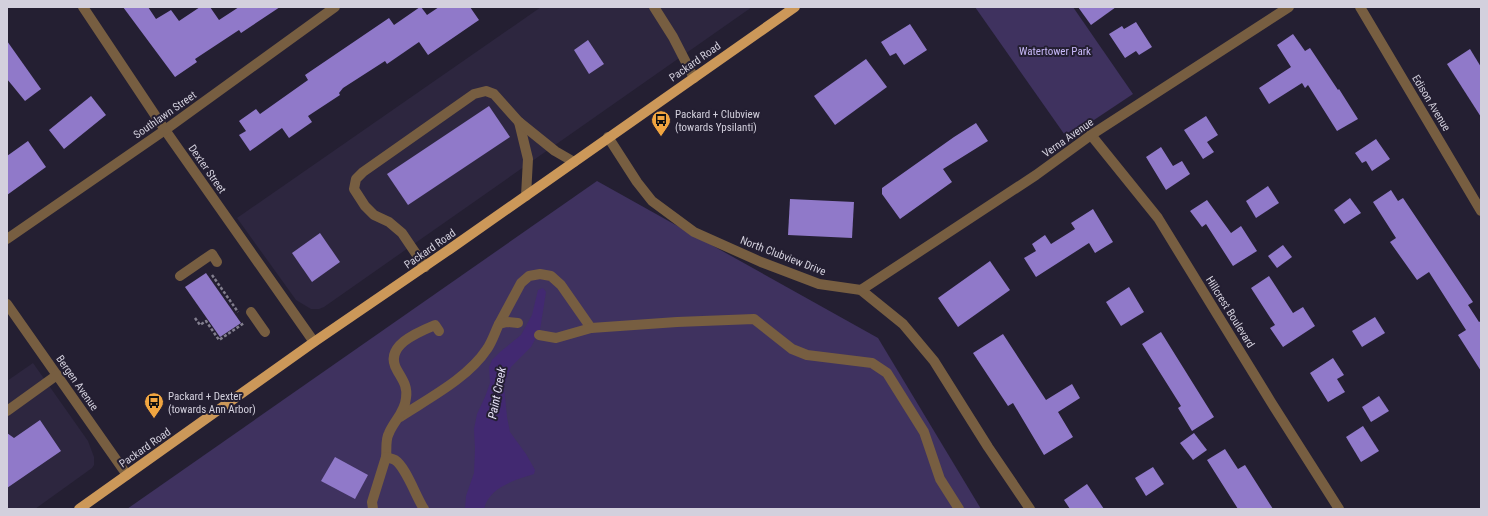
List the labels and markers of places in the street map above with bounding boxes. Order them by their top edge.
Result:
place label: Packard + Clubview (towards Ypsilanti) [675,108,760,134]
bus stop icon: Packard + Clubview (towards Ypsilanti) [650,109,672,137]
place label: Packard + Dexter (towards Ann Arbor) [168,390,256,416]
bus stop icon: Packard + Dexter (towards Ann Arbor) [143,391,165,419]

